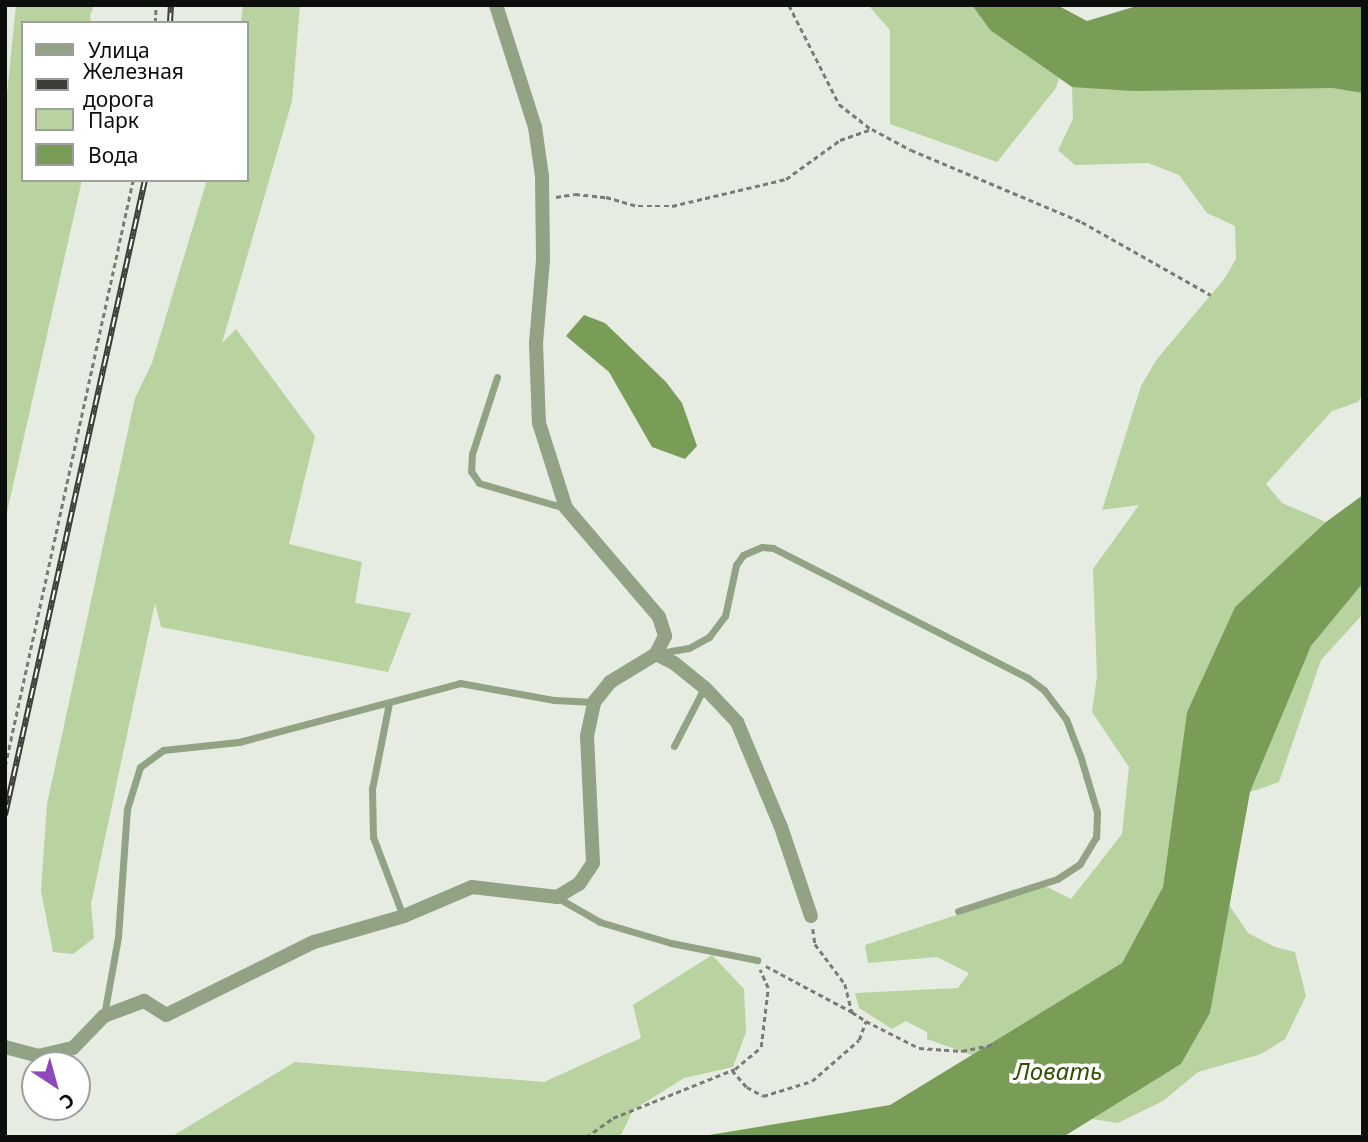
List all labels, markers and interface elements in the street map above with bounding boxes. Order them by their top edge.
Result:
legend [21,21,248,182]
text: Улица [88,36,150,64]
text: Железная дорога [83,57,184,113]
text: Парк [88,106,139,134]
text: Вода [88,141,138,169]
north arrow [21,1051,91,1121]
water label: Ловать [1014,1057,1102,1085]
text: С [55,1087,80,1115]

